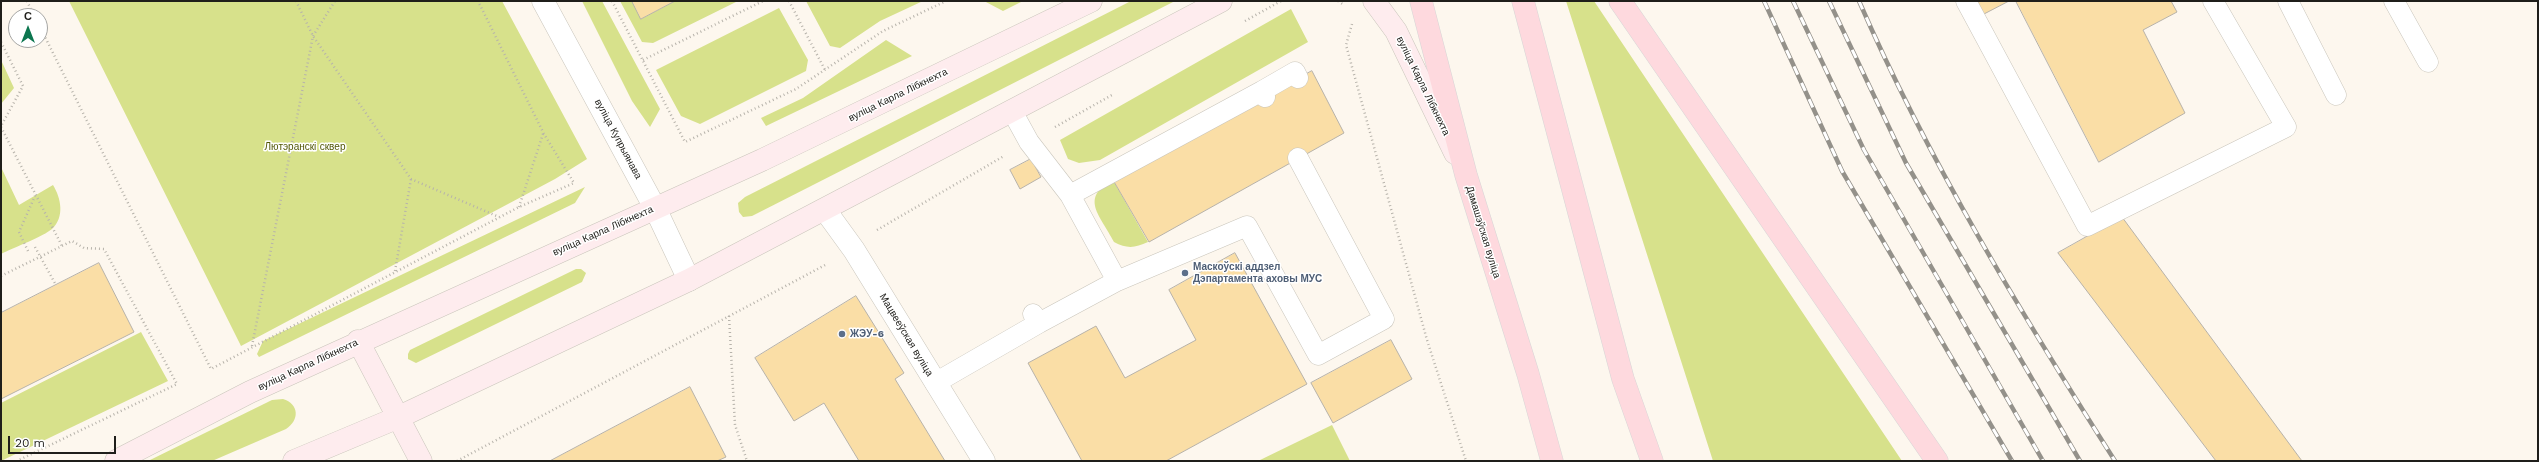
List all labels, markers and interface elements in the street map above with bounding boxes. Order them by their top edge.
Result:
north arrow [8,8,48,48]
text: С [24,10,32,23]
street label: вуліца Карла Лібкнехта [1394,35,1452,137]
street label: вуліца Карла Лібкнехта [847,66,949,124]
street label: вуліца Купрыянава [592,97,644,181]
park label: Лютэранскі сквер [265,141,345,153]
street label: Дамашэўская вуліца [1463,184,1503,280]
street label: вуліца Карла Лібкнехта [551,203,655,259]
place label: Маскоўскі аддзел Дэпартамента аховы МУС [1193,261,1322,284]
marker: Маскоўскі аддзел Дэпартамента аховы МУС [1180,268,1190,278]
street label: Мацвееўская вуліца [877,292,935,378]
place label: ЖЭУ-6 [850,328,884,340]
marker: ЖЭУ-6 [837,329,847,339]
street label: вуліца Карла Лібкнехта [256,337,360,393]
scale bar [10,428,118,454]
text: 20 m [15,436,45,450]

